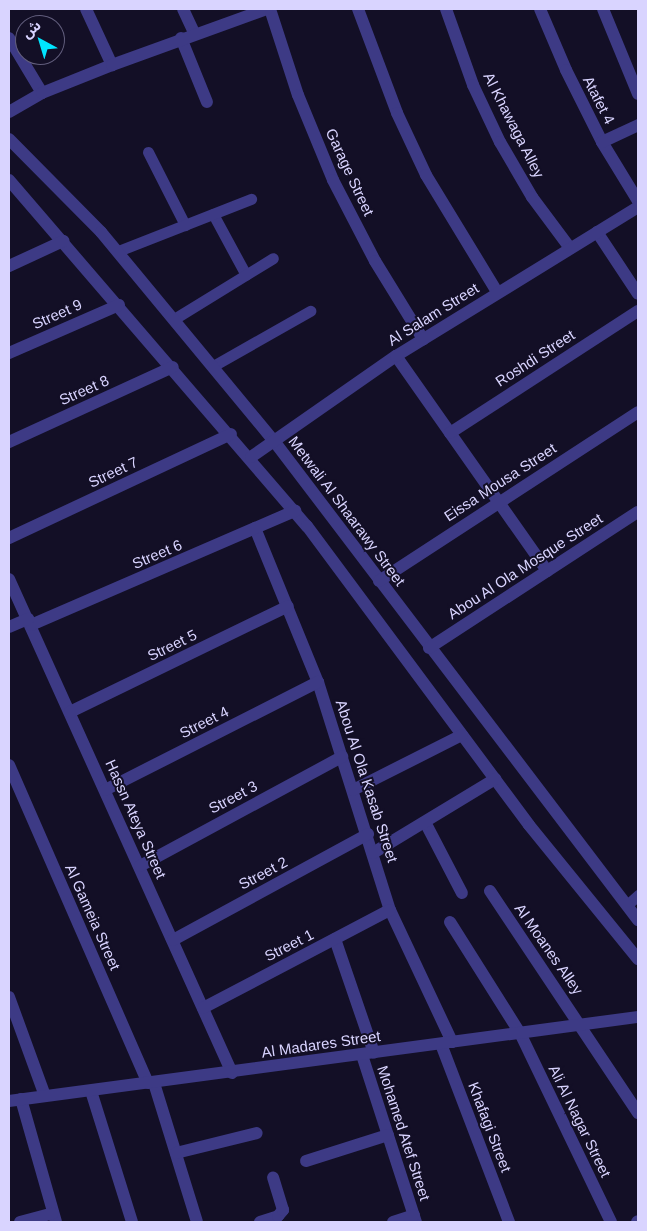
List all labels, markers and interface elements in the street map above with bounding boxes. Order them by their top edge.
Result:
north arrow [15,15,65,65]
text: ش [19,17,44,41]
street label: Al Khawaga Alley [479,69,549,181]
street label: Atafet 4 [579,73,619,127]
street label: Garage Street [322,126,378,218]
street label: Al Salam Street [384,279,482,349]
street label: Street 9 [29,295,85,333]
street label: Roshdi Street [492,326,578,390]
street label: Street 8 [56,371,112,409]
street label: Metwali Al Shaarawy Street [285,432,409,590]
street label: Eissa Mousa Street [441,439,559,525]
street label: Street 7 [85,453,141,491]
street label: Abou Al Ola Mosque Street [444,509,606,623]
street label: Street 6 [129,535,185,573]
street label: Street 5 [144,625,200,665]
street label: Abou Al Ola Kasab Street [332,697,402,865]
street label: Street 4 [177,702,231,742]
street label: Hassn Ateya Street [101,756,171,882]
street label: Street 3 [206,777,260,817]
street label: Street 2 [236,853,290,893]
street label: Al Gameia Street [62,861,124,973]
street label: Al Moanes Alley [511,900,587,998]
street label: Street 1 [262,925,316,965]
street label: Al Madares Street [260,1027,382,1061]
street label: Ali Al Nagar Street [545,1062,615,1180]
street label: Mohamed Atef Street [374,1063,434,1203]
street label: Khafagi Street [465,1079,515,1175]

